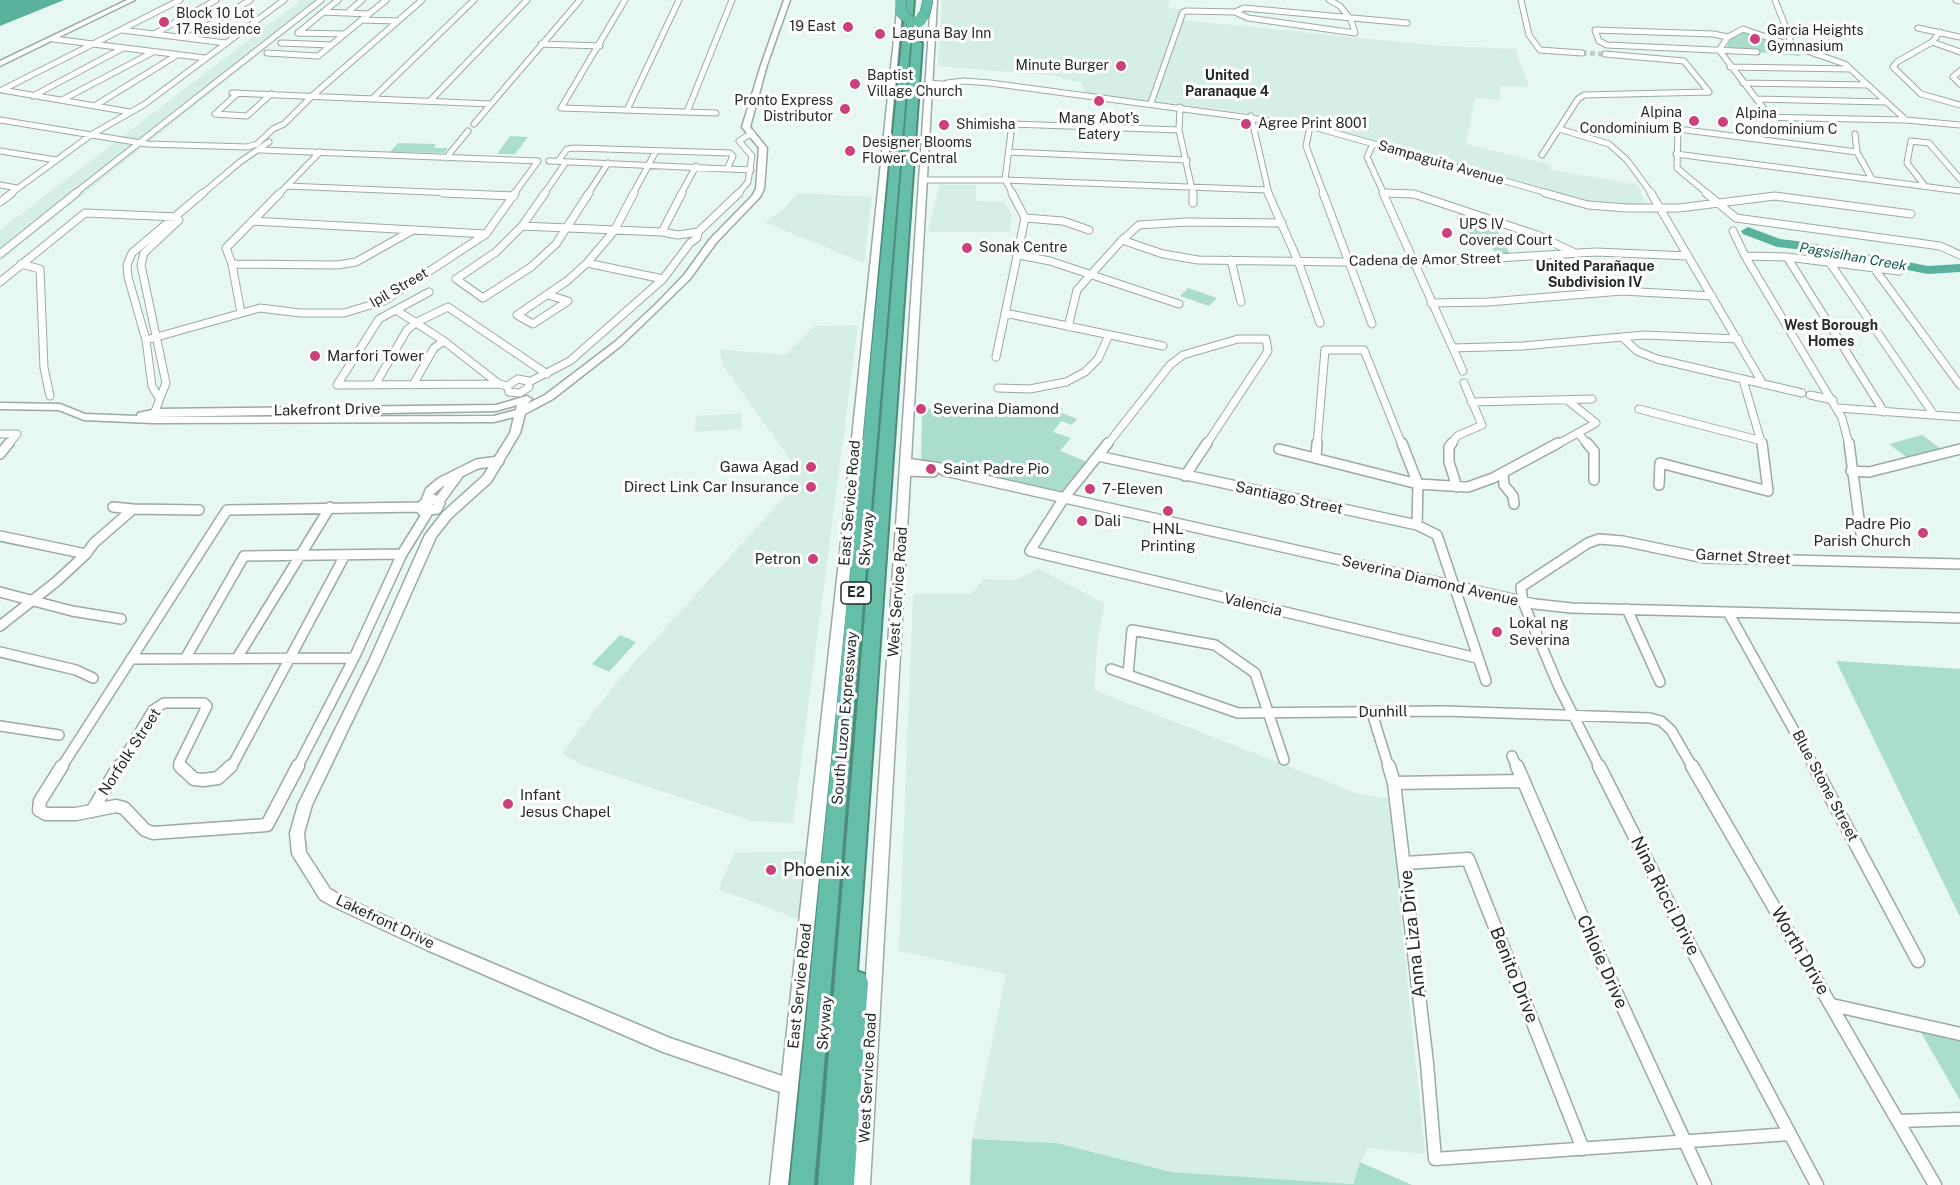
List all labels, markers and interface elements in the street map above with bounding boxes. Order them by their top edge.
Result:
place label: Block 10 Lot 17 Residence [176,6,261,38]
marker: Block 10 Lot 17 Residence [157,15,171,29]
place label: 19 East [790,19,836,35]
marker: 19 East [841,20,855,34]
place label: Garcia Heights Gymnasium [1767,23,1863,56]
place label: Laguna Bay Inn [892,26,991,42]
marker: Laguna Bay Inn [873,27,887,41]
marker: Garcia Heights Gymnasium [1748,32,1762,46]
place label: Minute Burger [1016,58,1109,74]
marker: Minute Burger [1114,59,1128,73]
place label: Baptist Village Church [867,68,963,100]
district label: United Paranaque 4 [1185,68,1269,100]
marker: Baptist Village Church [848,77,862,91]
place label: Pronto Express Distributor [734,93,833,125]
marker: Mang Abot's Eatery [1092,94,1106,108]
marker: Pronto Express Distributor [838,102,852,116]
place label: Alpina Condominium B [1580,105,1682,138]
place label: Alpina Condominium C [1735,106,1837,138]
place label: Mang Abot's Eatery [1059,111,1139,144]
marker: Alpina Condominium B [1687,114,1701,128]
marker: Alpina Condominium C [1716,115,1730,129]
place label: Agree Print 8001 [1258,116,1367,132]
place label: Shimisha [956,117,1015,133]
marker: Agree Print 8001 [1239,117,1253,131]
marker: Shimisha [937,118,951,132]
place label: Designer Blooms Flower Central [862,135,972,168]
street label: Sampaguita Avenue [1376,137,1506,189]
marker: Designer Blooms Flower Central [843,144,857,158]
place label: UPS IV Covered Court [1459,217,1553,250]
marker: UPS IV Covered Court [1440,226,1454,240]
water label: Pagsisihan Creek [1798,239,1908,275]
place label: Sonak Centre [979,240,1067,256]
marker: Sonak Centre [960,241,974,255]
street label: Cadena de Amor Street [1349,250,1501,270]
district label: United Parañaque Subdivision IV [1535,259,1655,292]
street label: Ipil Street [367,265,431,311]
district label: West Borough Homes [1784,318,1878,350]
place label: Marfori Tower [327,347,424,365]
marker: Marfori Tower [308,349,322,363]
street label: Lakefront Drive [273,400,381,420]
place label: Severina Diamond [933,400,1059,418]
marker: Severina Diamond [914,402,928,416]
street label: East Service Road [836,439,864,567]
place label: Gawa Agad [720,458,799,476]
marker: Gawa Agad [804,460,818,474]
place label: Saint Padre Pio [943,460,1049,478]
marker: Saint Padre Pio [924,462,938,476]
place label: Direct Link Car Insurance [624,478,799,496]
street label: Santiago Street [1234,478,1344,518]
marker: Direct Link Car Insurance [804,480,818,494]
place label: 7-Eleven [1102,480,1163,498]
marker: 7-Eleven [1083,482,1097,496]
marker: HNL Printing [1161,504,1175,518]
street label: Skyway [856,511,878,567]
place label: Dali [1094,512,1121,530]
marker: Dali [1075,514,1089,528]
place label: Padre Pio Parish Church [1814,515,1911,550]
place label: HNL Printing [1140,520,1196,555]
street label: West Service Road [884,526,912,658]
marker: Padre Pio Parish Church [1916,526,1930,540]
street label: Garnet Street [1695,546,1791,568]
place label: Petron [755,550,801,568]
marker: Petron [806,552,820,566]
street label: Severina Diamond Avenue [1340,552,1520,610]
road number: E2 [841,582,871,604]
street label: Valencia [1222,590,1284,620]
place label: Lokal ng Severina [1509,614,1570,649]
marker: Lokal ng Severina [1490,625,1504,639]
street label: South Luzon Expressway [828,630,862,806]
street label: Dunhill [1358,703,1408,721]
street label: Norfolk Street [95,705,165,799]
street label: Blue Stone Street [1788,727,1862,845]
place label: Infant Jesus Chapel [520,786,611,821]
marker: Infant Jesus Chapel [501,797,515,811]
street label: Nina Ricci Drive [1626,833,1704,959]
place label: Phoenix [783,859,850,881]
marker: Phoenix [764,863,778,877]
street label: Anna Liza Drive [1396,869,1430,999]
street label: Lakefront Drive [333,891,437,953]
street label: Worth Drive [1766,903,1834,999]
street label: Chloie Drive [1572,912,1632,1012]
street label: East Service Road [784,922,816,1050]
street label: Benito Drive [1485,924,1543,1026]
street label: Skyway [814,995,836,1051]
street label: West Service Road [856,1012,880,1144]

